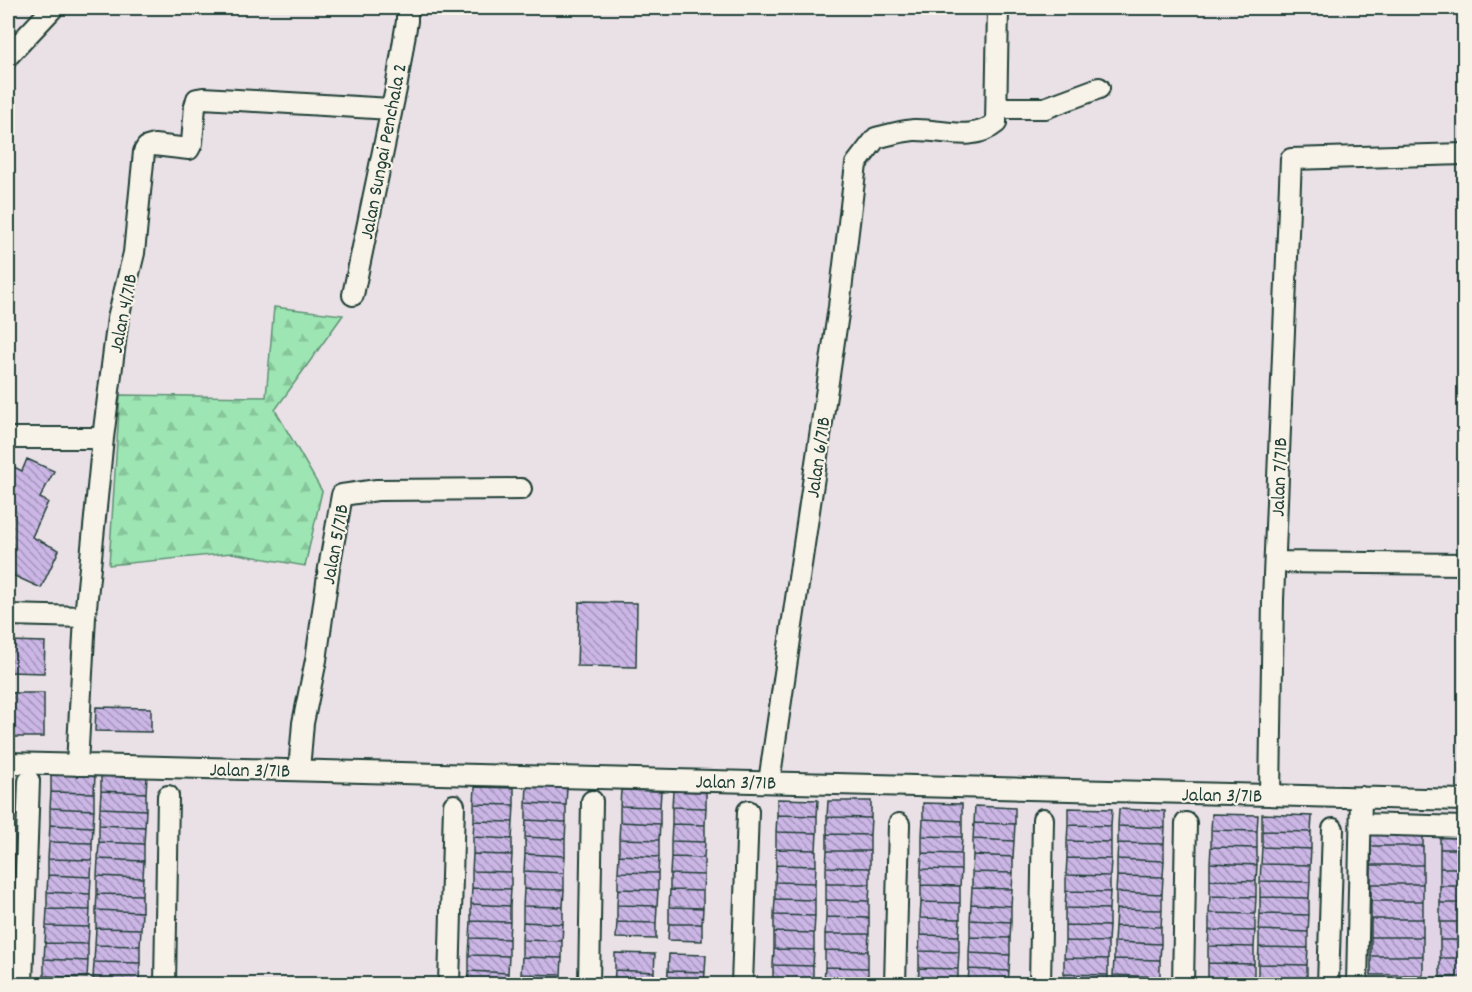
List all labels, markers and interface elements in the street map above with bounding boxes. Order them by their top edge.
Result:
street label: Jalan Sungai Penchala 2 [354,61,416,242]
street label: Jalan 4/71B [104,272,146,356]
street label: Jalan 6/71B [800,415,840,500]
street label: Jalan 7/71B [1266,437,1296,517]
street label: Jalan 5/71B [316,502,358,587]
street label: Jalan 3/71B [209,757,291,787]
street label: Jalan 3/71B [695,769,777,799]
street label: Jalan 3/71B [1181,782,1263,812]

